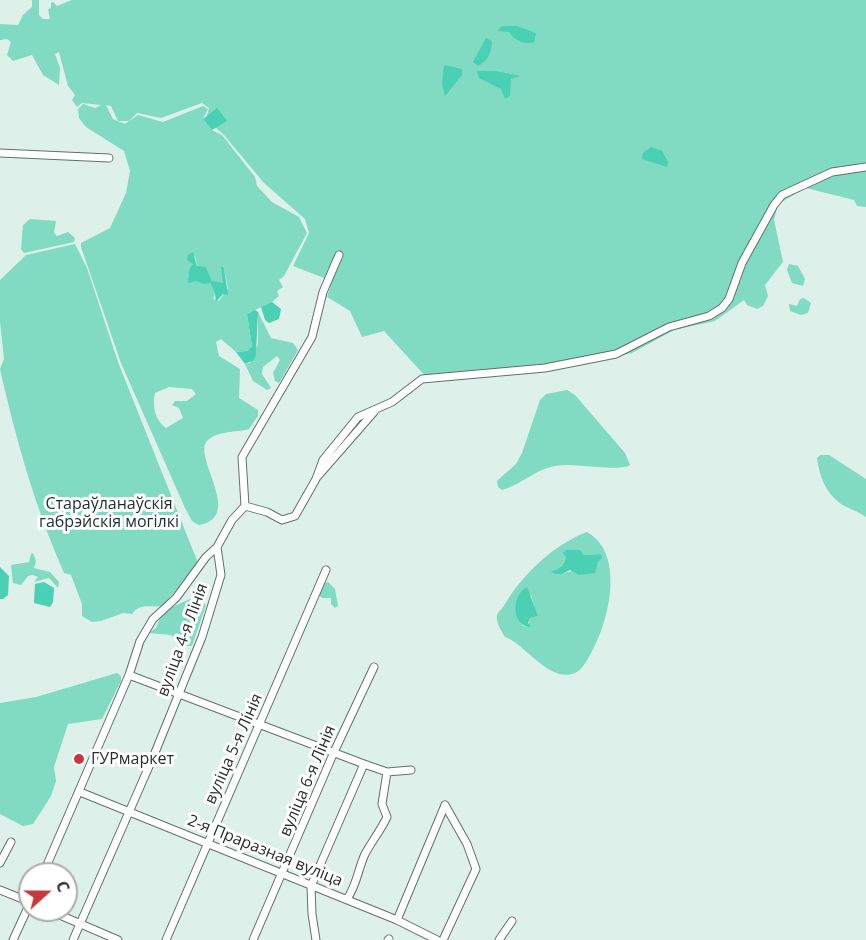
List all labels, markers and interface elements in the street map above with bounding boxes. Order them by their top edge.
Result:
park label: Стараўланаўскія габрэйскія могілкі [39,494,179,532]
street label: вуліца 4-я Лінія [154,581,212,699]
street label: вуліца 5-я Лінія [201,691,267,807]
street label: вуліца 6-я Лінія [276,722,340,840]
place label: ГУРмаркет [91,749,174,769]
marker: ГУРмаркет [72,752,86,766]
street label: 2-я Праразная вуліца [185,811,345,891]
north arrow [18,862,78,922]
text: С [51,878,75,895]

